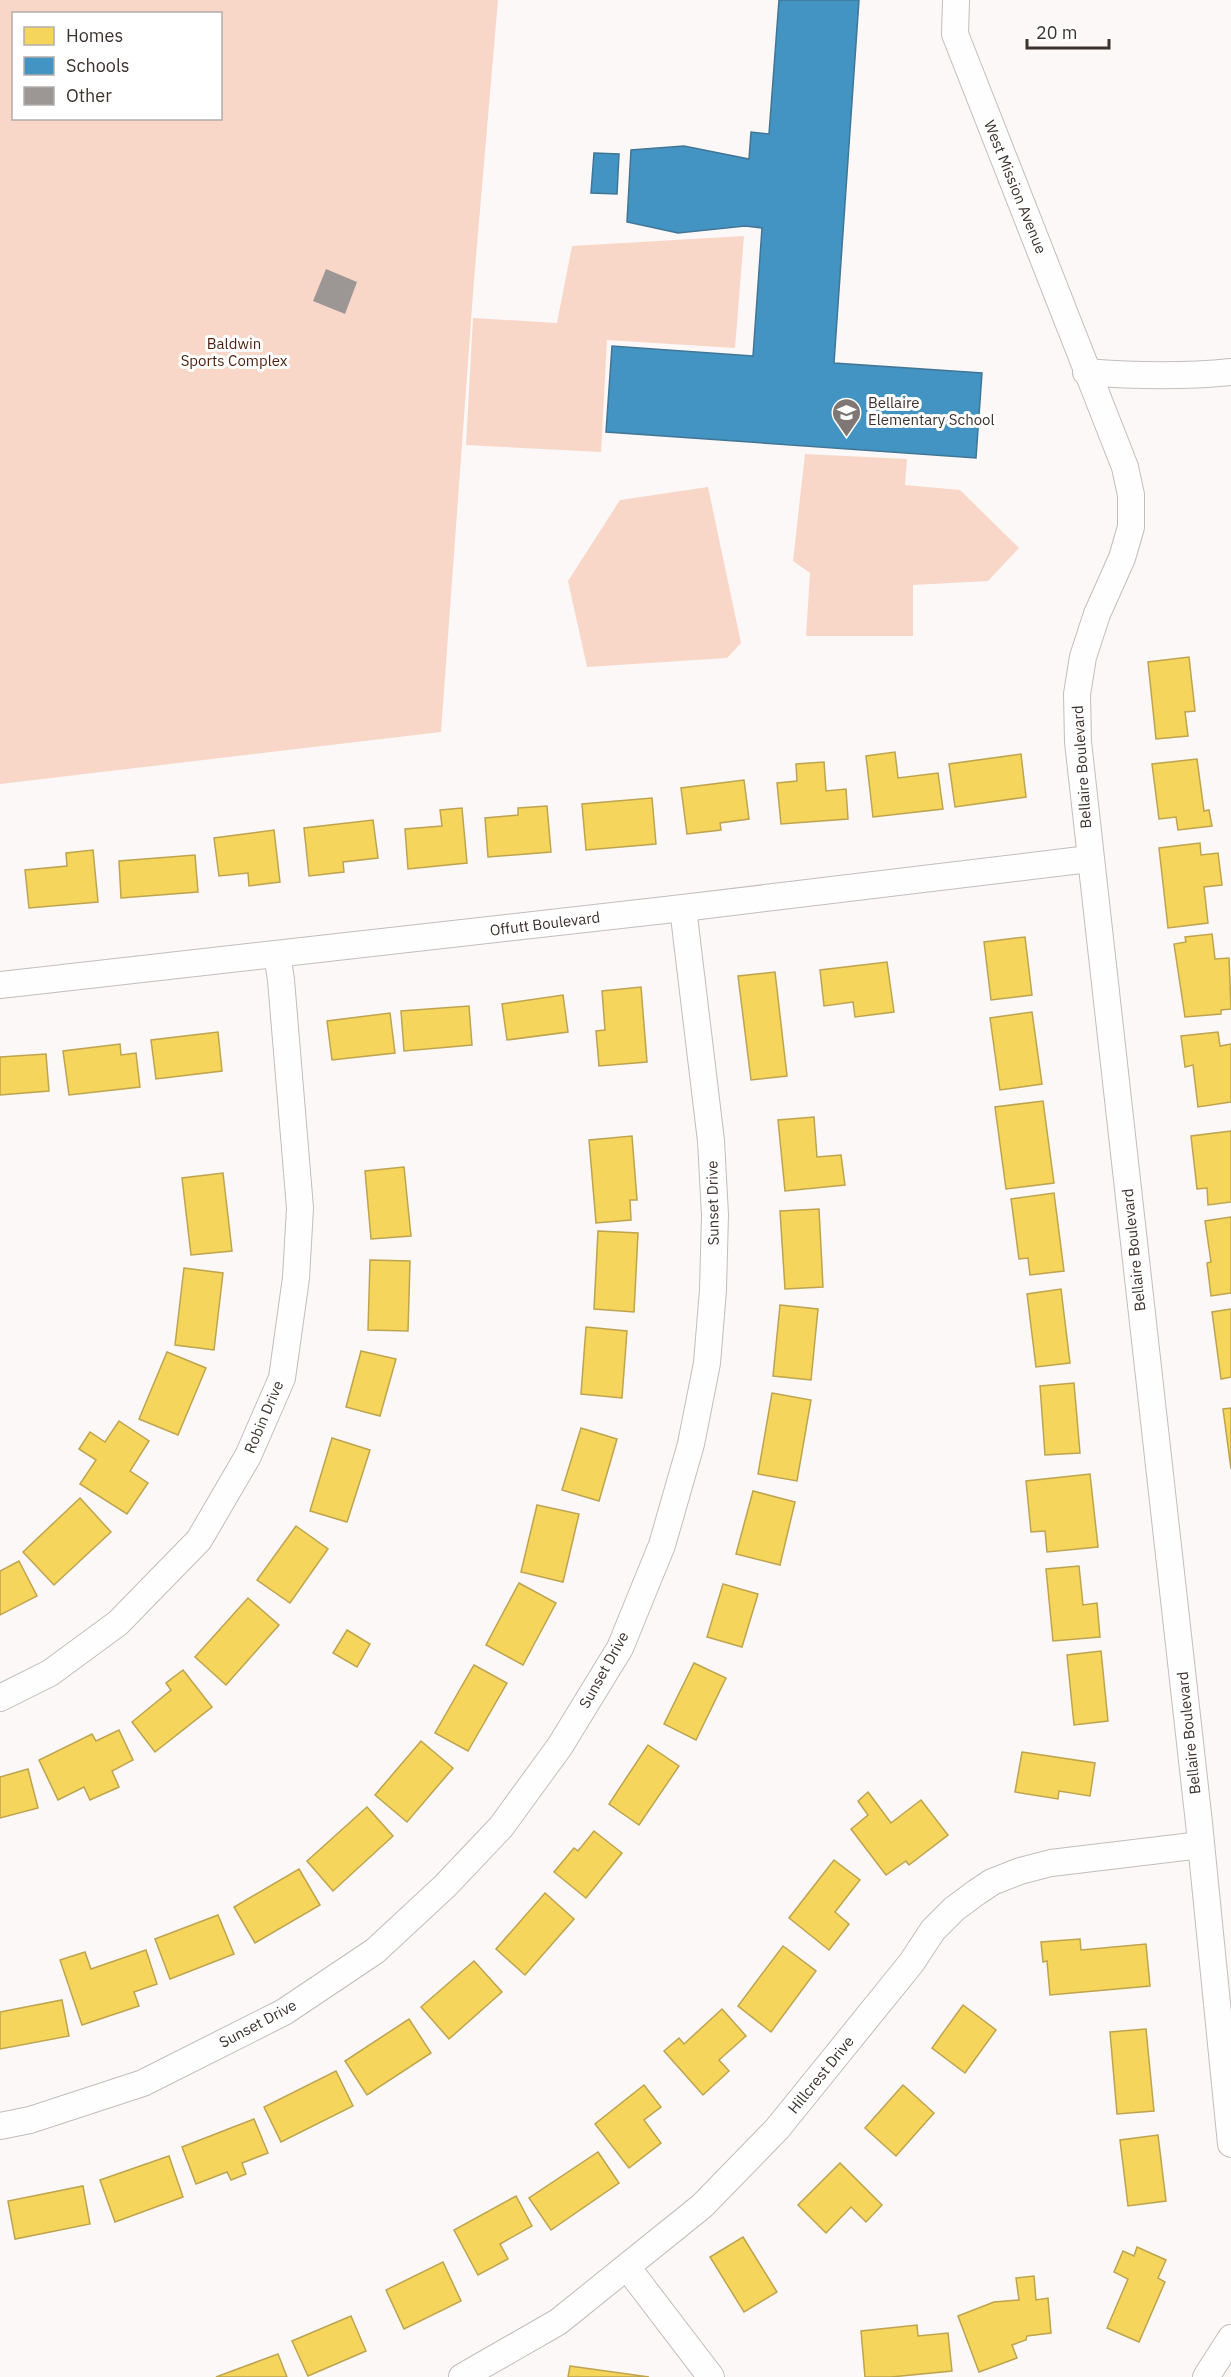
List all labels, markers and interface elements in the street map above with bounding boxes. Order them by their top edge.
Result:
legend [12,12,222,120]
scale bar [1027,12,1110,50]
text: 20 m [1036,21,1078,44]
text: Homes [66,24,123,47]
text: Schools [66,54,130,77]
text: Other [66,84,112,107]
street label: West Mission Avenue [980,117,1051,256]
park label: Baldwin Sports Complex [181,334,288,370]
place label: Bellaire Elementary School [868,393,995,429]
school or university icon: Bellaire Elementary School [831,396,863,438]
street label: Bellaire Boulevard [1068,705,1095,829]
street label: Offutt Boulevard [489,907,601,940]
street label: Sunset Drive [702,1160,723,1246]
street label: Bellaire Boulevard [1118,1188,1149,1312]
street label: Robin Drive [240,1378,287,1456]
street label: Sunset Drive [575,1628,632,1712]
street label: Bellaire Boulevard [1173,1671,1204,1795]
street label: Sunset Drive [216,1995,300,2052]
street label: Hillcrest Drive [783,2032,858,2117]

